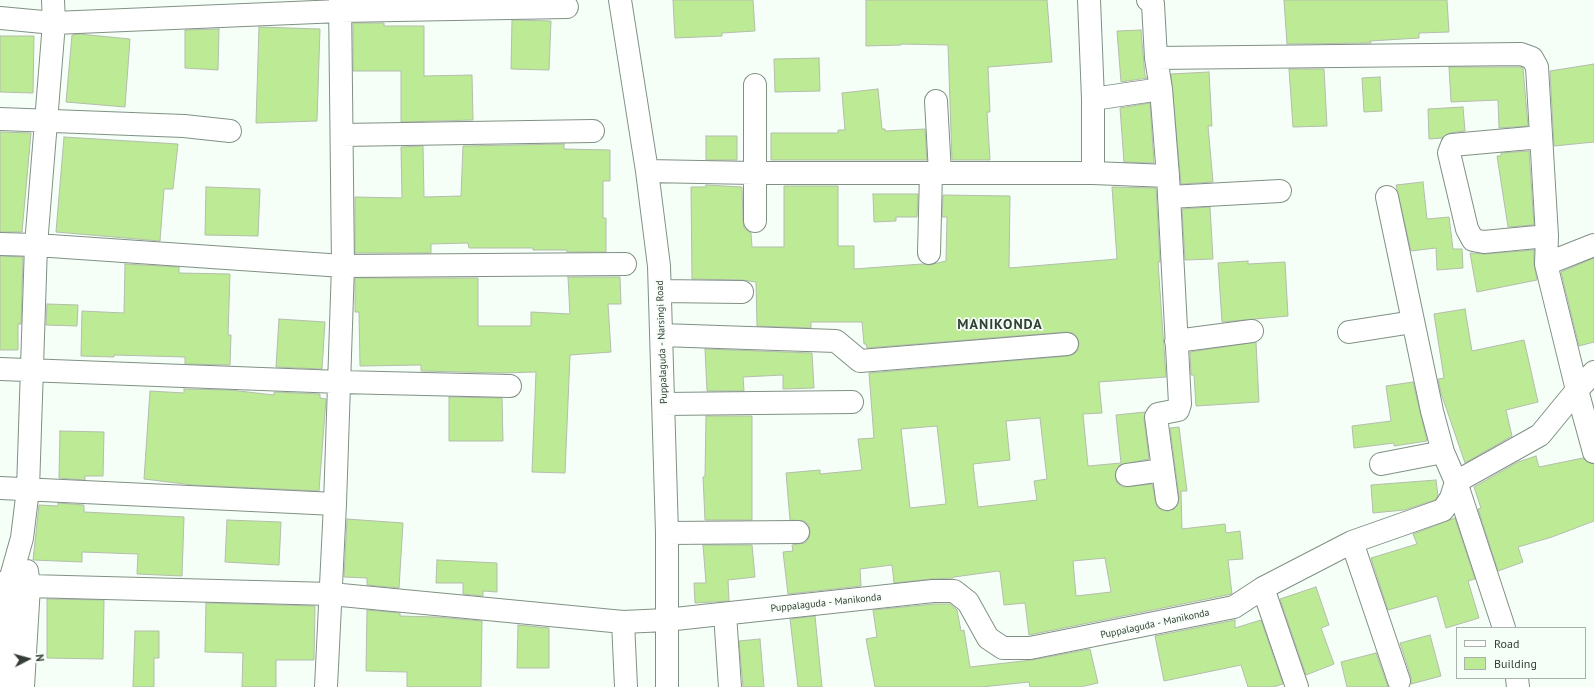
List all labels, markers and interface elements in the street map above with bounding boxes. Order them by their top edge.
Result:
street label: Puppalaguda - Narsingi Road [654,280,670,404]
district label: MANIKONDA [957,317,1043,333]
street label: Puppalaguda - Manikonda [770,591,882,615]
street label: Puppalaguda - Manikonda [1099,607,1211,641]
legend [1456,627,1586,679]
text: Road [1494,636,1519,651]
north arrow [8,639,48,679]
text: N [33,653,47,662]
text: Building [1494,656,1537,671]

